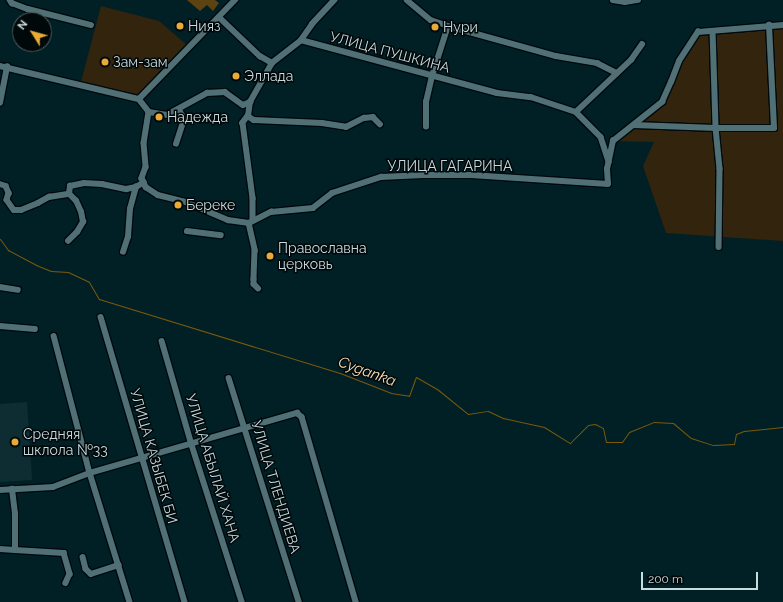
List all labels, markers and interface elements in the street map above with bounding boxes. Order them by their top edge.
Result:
north arrow [12,12,52,52]
text: N [15,18,31,32]
place label: Нияз [188,18,220,34]
place label: Нури [443,19,478,35]
marker: Нияз [175,21,185,31]
marker: Нури [430,22,440,32]
street label: УЛИЦА ПУШКИНА [328,28,452,76]
place label: Зам-зам [113,54,168,70]
marker: Зам-зам [100,57,110,67]
place label: Эллада [244,68,293,84]
marker: Эллада [231,71,241,81]
place label: Надежда [167,109,228,125]
marker: Надежда [154,112,164,122]
street label: УЛИЦА ГАГАРИНА [387,158,513,174]
place label: Береке [186,197,235,213]
marker: Береке [173,200,183,210]
place label: Православна церковь [278,240,367,272]
marker: Православна церковь [265,251,275,261]
water label: Cyganka [336,353,398,391]
street label: УЛИЦА КАЗЫБЕК БИ [127,386,181,526]
street label: УЛИЦА АБЫЛАЙ ХАНА [182,391,244,545]
street label: УЛИЦА ТЛЕНДИЕВА [248,418,304,556]
place label: Средняя шклола №33 [23,426,108,458]
marker: Средняя шклола №33 [10,437,20,447]
scale bar [643,564,760,590]
text: 200 m [648,572,683,586]

